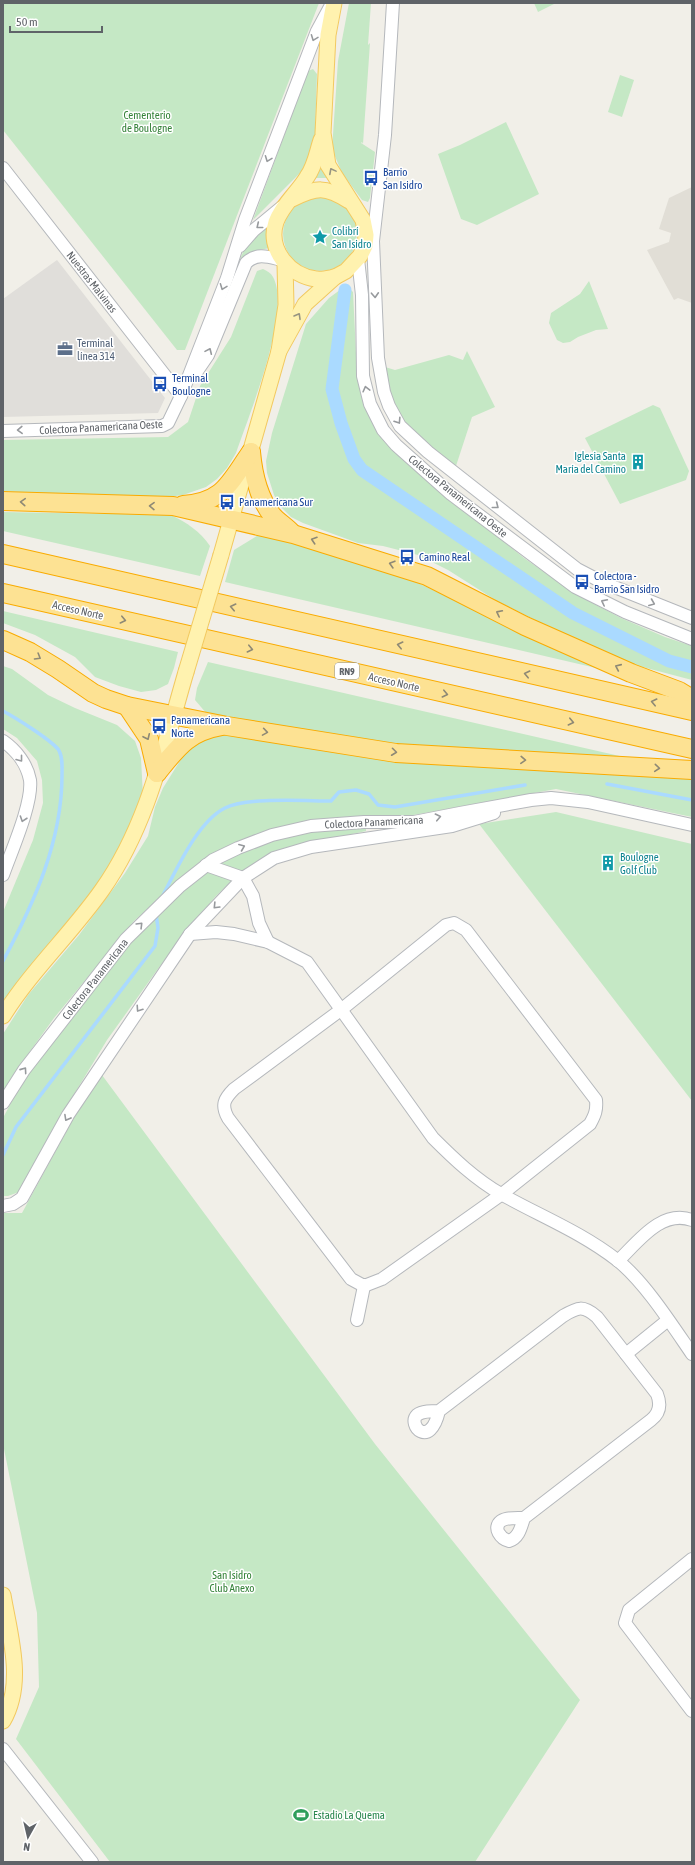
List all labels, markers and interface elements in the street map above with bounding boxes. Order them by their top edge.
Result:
scale bar [10,8,102,34]
text: 50 m [16,15,38,29]
one-way arrow [311,34,319,41]
park label: Cementerio de Boulogne [122,109,172,134]
one-way arrow [265,156,273,163]
place label: Barrio San Isidro [383,166,422,191]
one-way arrow [329,168,336,175]
bus stop icon: Barrio San Isidro [362,169,380,187]
one-way arrow [256,222,263,229]
place label: Colibrí San Isidro [332,225,371,250]
place icon: Colibrí San Isidro [311,228,329,246]
street label: Nuestras Malvinas [64,249,120,315]
one-way arrow [219,284,227,291]
one-way arrow [371,292,379,298]
one-way arrow [293,313,300,320]
place label: Terminal línea 314 [77,337,115,362]
office icon: Terminal línea 314 [56,340,74,358]
one-way arrow [204,347,212,355]
place label: Terminal Boulogne [172,372,211,397]
bus stop icon: Terminal Boulogne [151,375,169,393]
one-way arrow [362,386,371,393]
one-way arrow [393,417,400,424]
street label: Colectora Panamericana Oeste [39,418,163,436]
one-way arrow [17,426,23,434]
place label: Iglesia Santa María del Camino [555,450,626,475]
street label: Colectora Panamericana Oeste [406,452,510,540]
building icon: Iglesia Santa María del Camino [629,453,647,471]
bus stop icon: Panamericana Sur [218,493,236,511]
place label: Panamericana Sur [239,496,313,508]
one-way arrow [19,498,25,506]
one-way arrow [491,501,498,508]
one-way arrow [149,502,155,510]
one-way arrow [311,536,318,545]
bus stop icon: Camino Real [398,548,416,566]
place label: Camino Real [419,551,470,563]
one-way arrow [389,560,396,569]
place label: Colectora - Barrio San Isidro [594,570,659,595]
bus stop icon: Colectora - Barrio San Isidro [573,573,591,591]
street label: Acceso Norte [51,598,105,622]
one-way arrow [649,599,656,607]
one-way arrow [601,600,609,607]
one-way arrow [230,603,236,611]
one-way arrow [496,610,504,618]
one-way arrow [119,615,126,624]
one-way arrow [397,641,404,649]
one-way arrow [246,644,253,653]
one-way arrow [34,652,41,659]
road number: RN9 [335,663,359,679]
one-way arrow [614,664,622,672]
street label: Acceso Norte [367,670,421,694]
one-way arrow [524,670,530,678]
one-way arrow [441,689,448,697]
one-way arrow [651,699,657,707]
place label: Panamericana Norte [171,714,230,739]
bus stop icon: Panamericana Norte [150,717,168,735]
one-way arrow [568,718,575,726]
one-way arrow [262,727,268,736]
one-way arrow [142,733,150,740]
one-way arrow [390,747,397,756]
one-way arrow [15,754,22,761]
one-way arrow [520,755,526,764]
one-way arrow [654,763,660,772]
street label: Colectora Panamericana [324,813,424,831]
one-way arrow [435,814,442,822]
one-way arrow [19,816,27,823]
one-way arrow [239,843,246,851]
place label: Boulogne Golf Club [620,851,659,876]
building icon: Boulogne Golf Club [599,854,617,872]
one-way arrow [213,901,221,909]
one-way arrow [136,922,143,930]
street label: Colectora Panamericana [60,936,130,1022]
one-way arrow [137,1005,144,1012]
one-way arrow [19,1067,27,1074]
one-way arrow [64,1114,71,1121]
park label: San Isidro Club Anexo [209,1569,255,1594]
sports icon: Estadio La Quema [292,1806,310,1824]
place label: Estadio La Quema [313,1809,385,1821]
north arrow [8,1817,48,1857]
text: N [23,1841,31,1853]

